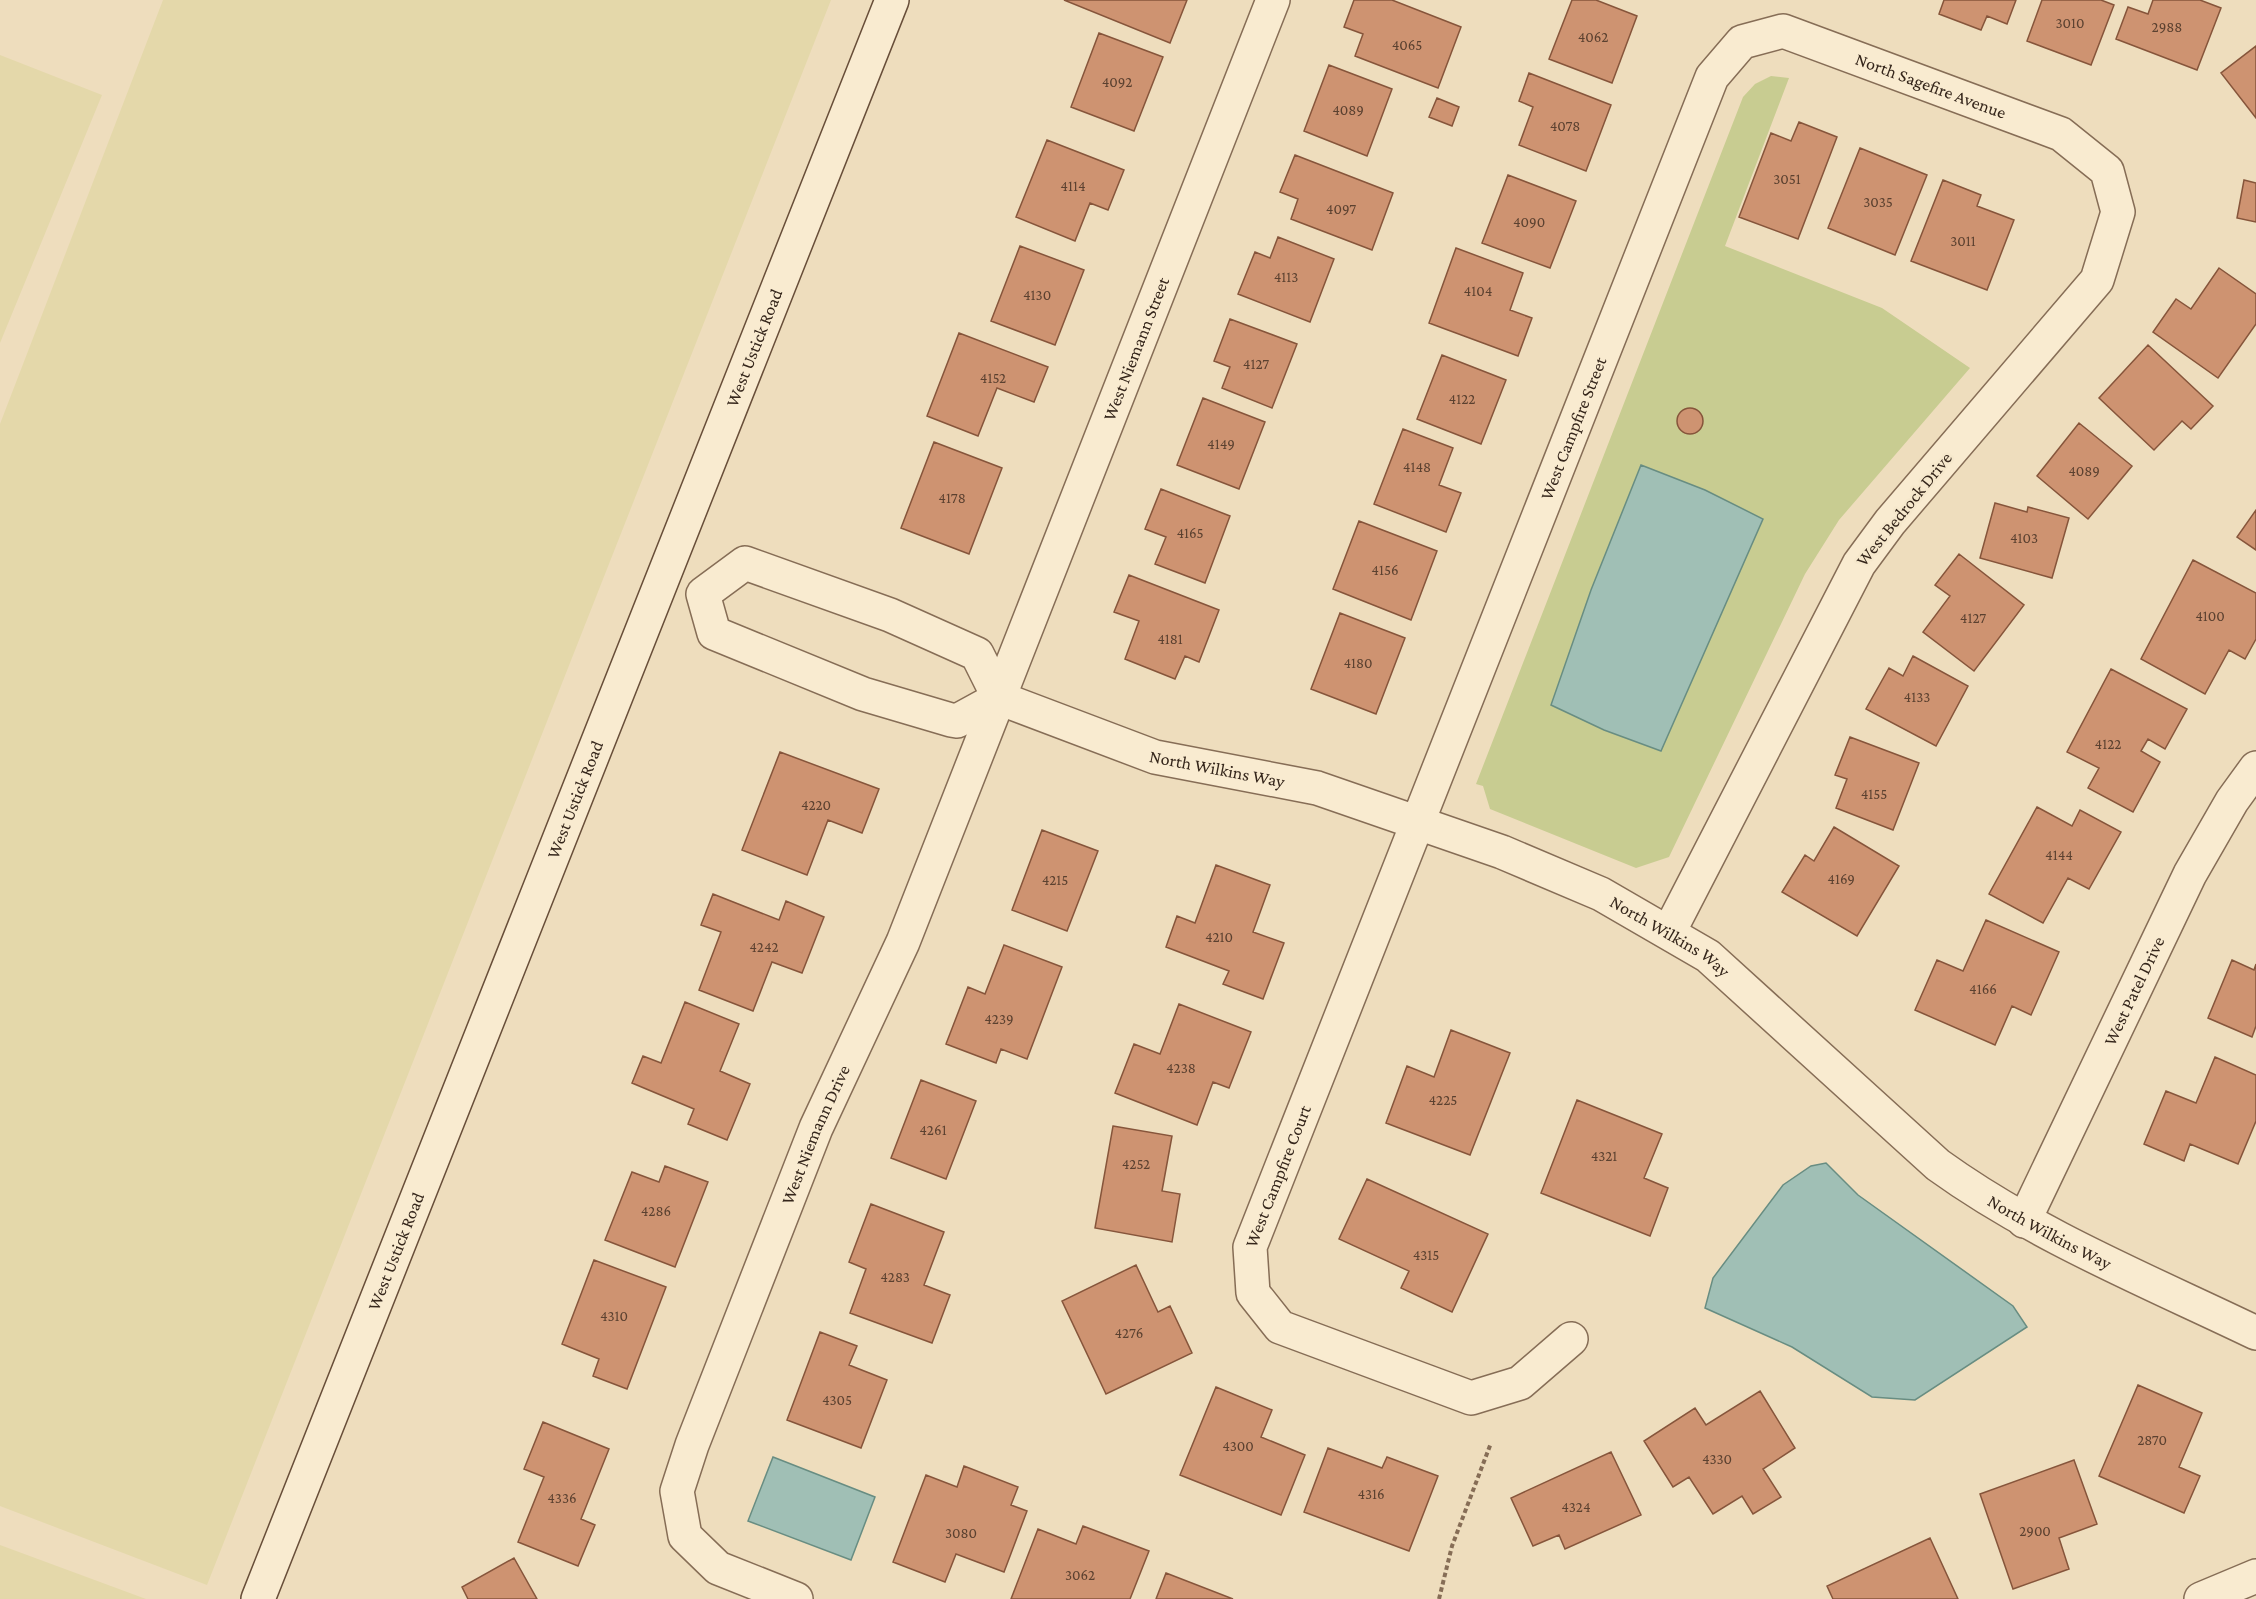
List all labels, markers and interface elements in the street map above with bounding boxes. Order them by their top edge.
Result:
house number: 3010 [2055,15,2085,31]
house number: 2988 [2152,19,2182,35]
house number: 4062 [1578,29,1608,45]
house number: 4065 [1392,37,1422,53]
street label: North Sagefire Avenue [1853,49,2009,123]
house number: 4092 [1102,74,1132,90]
house number: 4089 [1332,102,1364,118]
house number: 4078 [1550,118,1580,134]
house number: 3051 [1773,171,1801,187]
house number: 4114 [1060,178,1086,194]
house number: 3035 [1863,194,1893,210]
house number: 4097 [1326,201,1356,217]
house number: 4090 [1513,214,1545,230]
house number: 3011 [1950,233,1976,249]
house number: 4113 [1274,269,1298,285]
street label: West Niemann Street [1099,273,1174,423]
house number: 4104 [1464,283,1492,299]
street label: West Ustick Road [722,285,787,410]
house number: 4130 [1023,287,1051,303]
street label: West Campfire Street [1536,353,1611,503]
house number: 4127 [1243,356,1269,372]
house number: 4152 [980,370,1006,386]
house number: 4122 [1449,391,1475,407]
house number: 4149 [1207,436,1235,452]
street label: West Bedrock Drive [1852,448,1956,570]
house number: 4148 [1403,459,1431,475]
house number: 4089 [2068,463,2100,479]
house number: 4178 [938,490,966,506]
house number: 4165 [1176,525,1204,541]
house number: 4103 [2010,530,2038,546]
house number: 4156 [1371,562,1399,578]
house number: 4100 [2195,608,2225,624]
house number: 4127 [1960,610,1986,626]
house number: 4181 [1157,631,1183,647]
house number: 4180 [1343,655,1373,671]
house number: 4133 [1904,689,1930,705]
house number: 4122 [2095,736,2121,752]
street label: West Ustick Road [543,737,608,861]
street label: North Wilkins Way [1148,746,1287,792]
house number: 4155 [1861,786,1887,802]
house number: 4220 [801,797,831,813]
house number: 4144 [2045,847,2073,863]
house number: 4169 [1827,871,1855,887]
house number: 4215 [1042,872,1068,888]
street label: North Wilkins Way [1607,891,1735,981]
house number: 4210 [1205,929,1233,945]
street label: West Patel Drive [2099,933,2169,1049]
house number: 4242 [749,939,779,955]
house number: 4166 [1969,981,1997,997]
house number: 4239 [984,1011,1014,1027]
house number: 4238 [1166,1060,1196,1076]
street label: West Niemann Drive [777,1062,854,1207]
house number: 4225 [1429,1092,1457,1108]
street label: West Campfire Court [1241,1101,1315,1250]
house number: 4261 [919,1122,947,1138]
house number: 4321 [1591,1148,1617,1164]
house number: 4252 [1122,1156,1150,1172]
street label: West Ustick Road [364,1189,428,1313]
street label: North Wilkins Way [1984,1191,2115,1274]
house number: 4286 [641,1203,671,1219]
house number: 4315 [1413,1247,1439,1263]
house number: 4283 [880,1269,910,1285]
house number: 4310 [600,1308,628,1324]
house number: 4276 [1115,1325,1143,1341]
house number: 4305 [822,1392,852,1408]
house number: 2870 [2137,1432,2167,1448]
house number: 4300 [1222,1438,1254,1454]
house number: 4330 [1702,1451,1732,1467]
house number: 4316 [1357,1486,1385,1502]
house number: 4336 [547,1490,577,1506]
house number: 4324 [1561,1499,1591,1515]
house number: 2900 [2019,1523,2051,1539]
house number: 3080 [945,1525,977,1541]
house number: 3062 [1065,1567,1095,1583]

